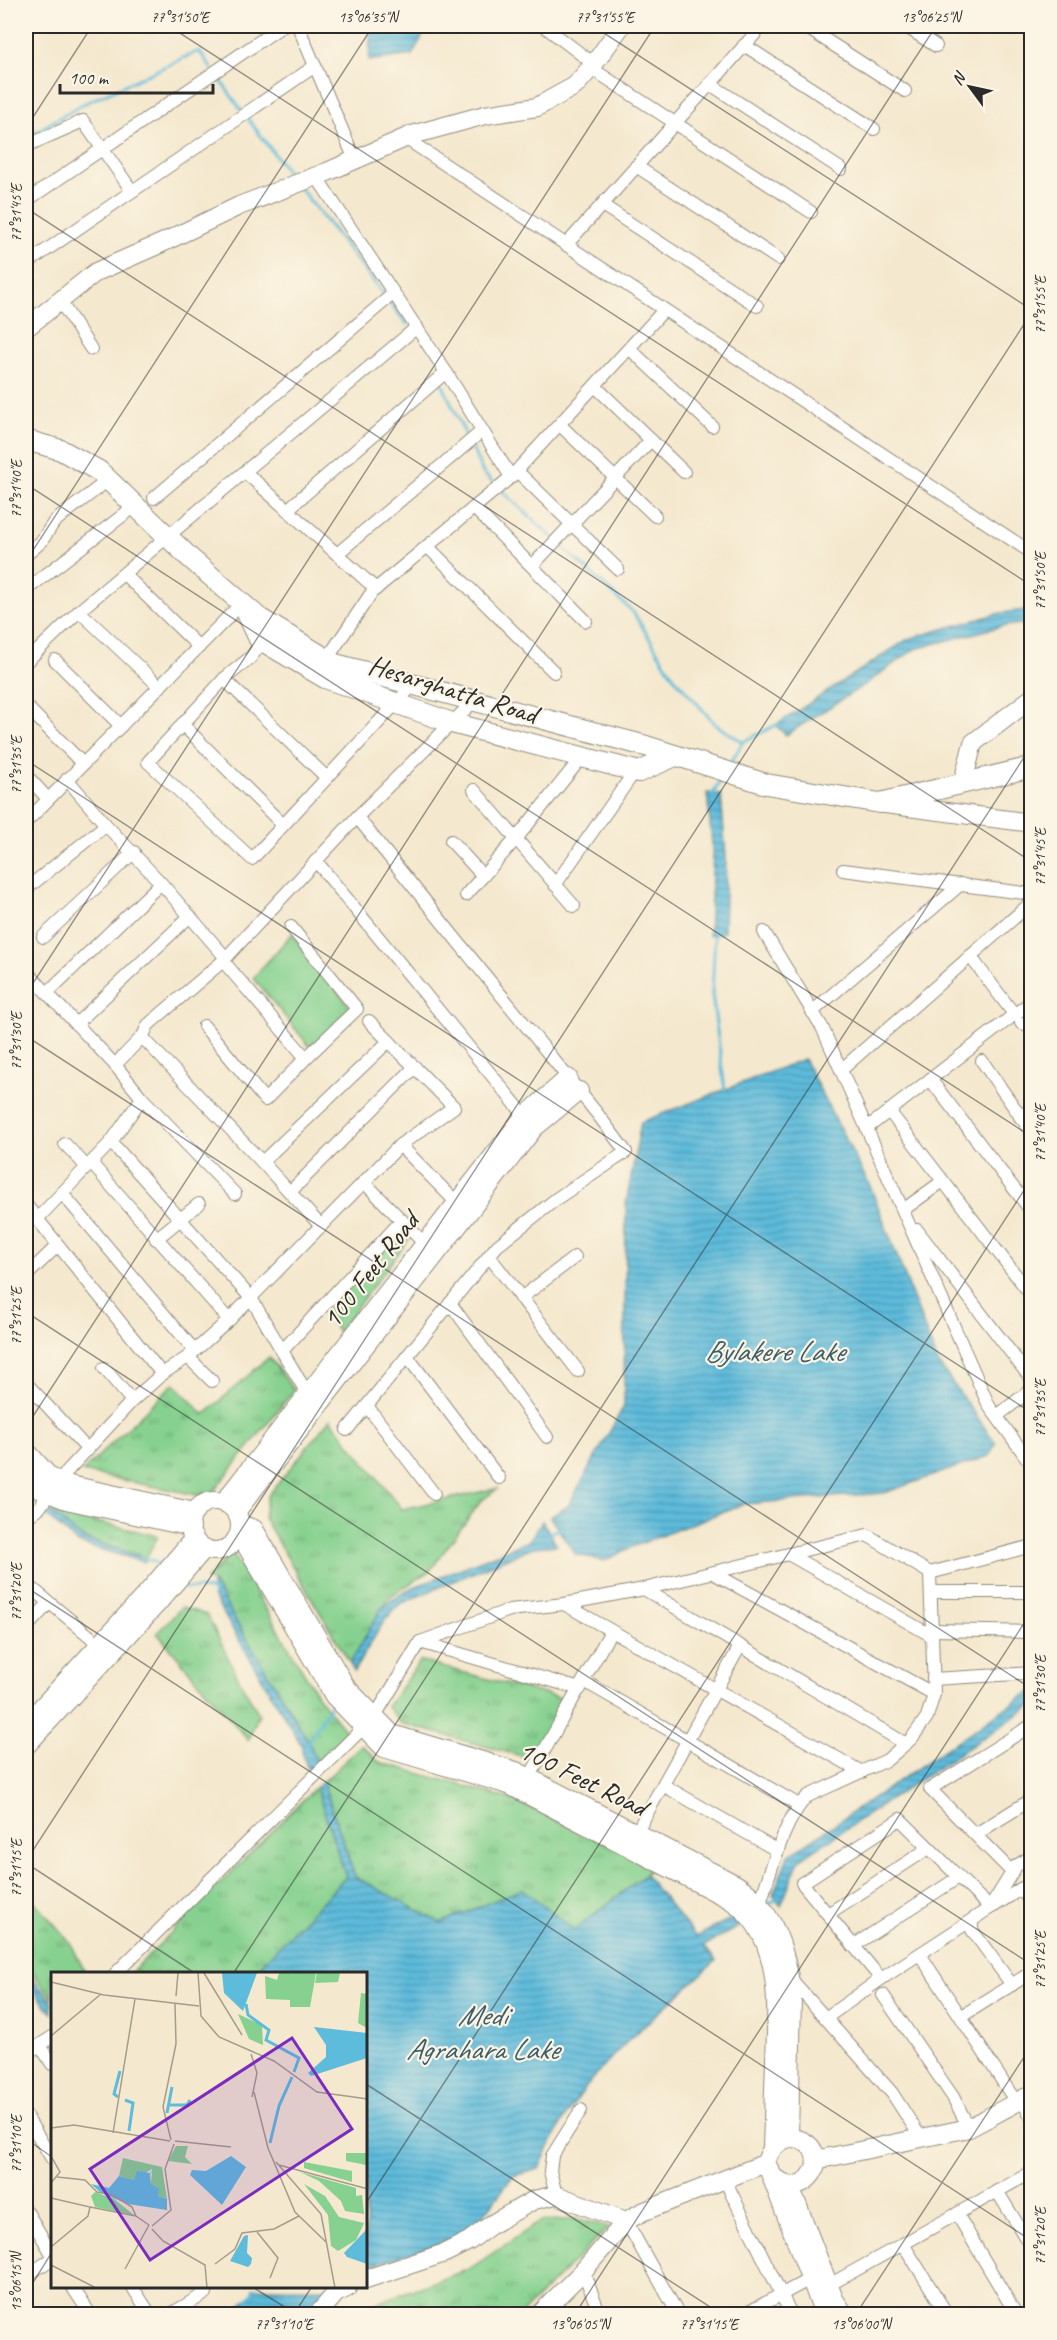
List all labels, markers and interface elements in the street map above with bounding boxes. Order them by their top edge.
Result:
text: 77°31'50"E [151,8,211,27]
text: 13°06'35"N [338,8,401,27]
text: 77°31'55"E [576,8,636,27]
text: 13°06'25"N [901,8,964,27]
scale bar [60,57,213,95]
north arrow [940,57,1000,117]
text: 100 m [69,67,110,89]
text: N [947,67,971,89]
text: 77°31'45"E [7,182,26,242]
text: 77°31'55"E [1031,274,1050,334]
text: 77°31'40"E [7,458,26,518]
text: 77°31'50"E [1031,550,1050,610]
street label: Hesarghatta Road [364,647,546,732]
text: 77°31'35"E [7,734,26,794]
text: 77°31'45"E [1031,826,1050,886]
text: 77°31'30"E [7,1010,26,1070]
text: 77°31'40"E [1031,1102,1050,1162]
street label: 100 Feet Road [314,1202,429,1335]
text: 77°31'25"E [7,1285,26,1345]
water label: Bylakere Lake [704,1332,848,1370]
text: 77°31'35"E [1031,1377,1050,1437]
text: 77°31'20"E [7,1561,26,1621]
text: 77°31'30"E [1031,1653,1050,1713]
street label: 100 Feet Road [513,1732,656,1826]
text: 77°31'15"E [7,1837,26,1897]
text: 77°31'25"E [1031,1929,1050,1989]
inset map [51,1972,368,2289]
water label: Medi Agrahara Lake [406,1996,562,2068]
text: 77°31'10"E [7,2113,26,2173]
text: 77°31'20"E [1031,2205,1050,2265]
text: 13°06'15"N [7,2249,26,2312]
text: 77°31'10"E [255,2315,315,2334]
text: 13°06'05"N [550,2315,613,2334]
text: 77°31'15"E [680,2315,740,2334]
text: 13°06'00"N [831,2315,894,2334]

